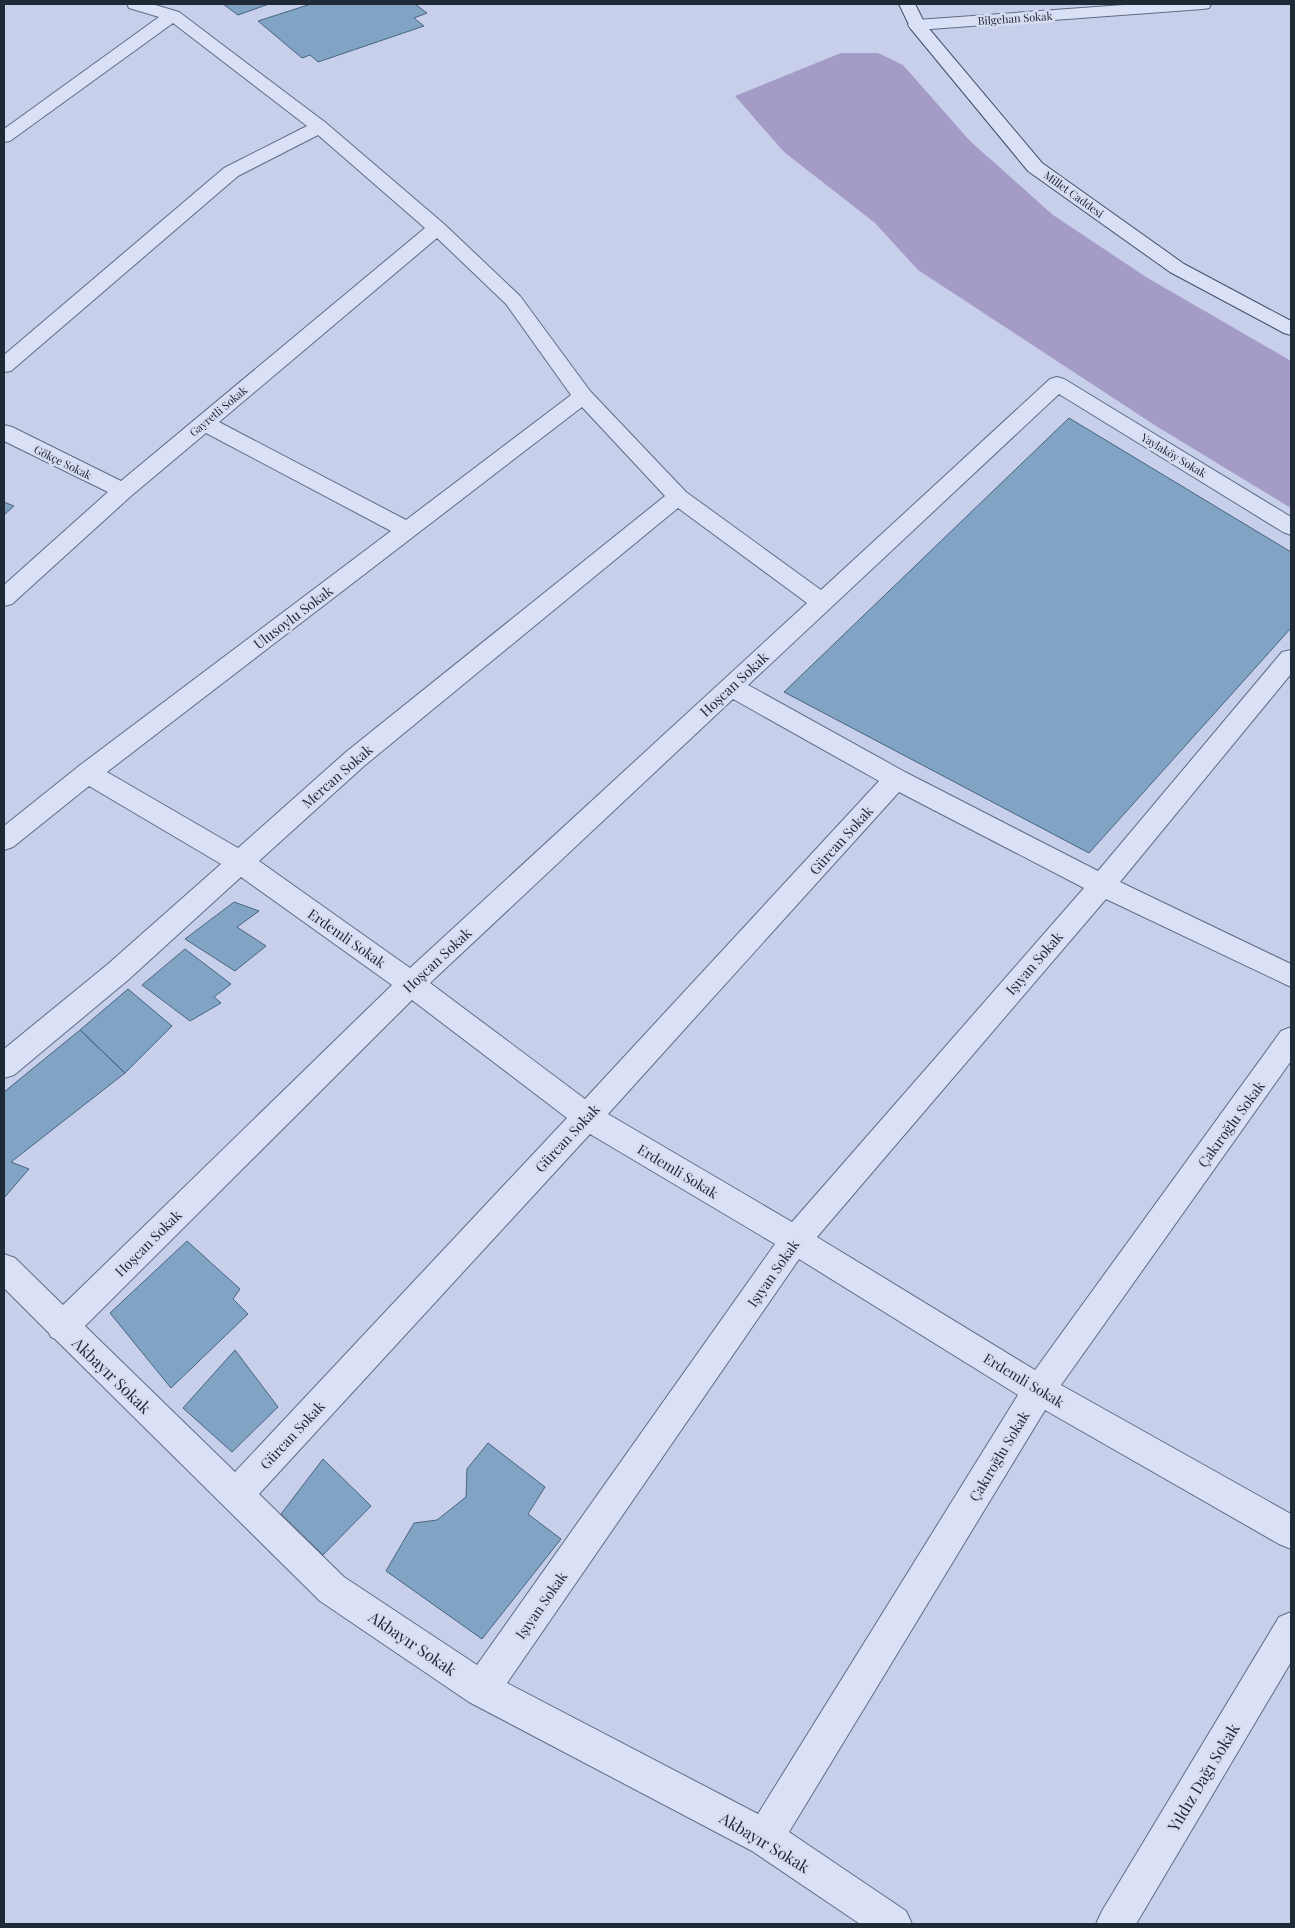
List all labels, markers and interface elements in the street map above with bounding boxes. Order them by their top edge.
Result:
street label: Bilgehan Sokak [977,8,1053,28]
street label: Millet Caddesi [1041,167,1107,221]
street label: Gayretli Sokak [186,382,250,440]
street label: Yaylaköy Sokak [1138,429,1210,481]
street label: Gökçe Sokak [32,442,94,482]
street label: Ulusoylu Sokak [249,581,337,653]
street label: Hoşcan Sokak [696,647,773,721]
street label: Mercan Sokak [298,740,377,812]
street label: Gürcan Sokak [805,801,877,879]
street label: Erdemli Sokak [304,904,390,972]
street label: Hoşcan Sokak [399,923,476,997]
street label: Işıyan Sokak [1001,927,1067,999]
street label: Çakıroğlu Sokak [1193,1077,1269,1171]
street label: Gürcan Sokak [530,1100,604,1176]
street label: Erdemli Sokak [634,1139,722,1203]
street label: Hoşcan Sokak [110,1205,186,1281]
street label: Işıyan Sokak [743,1235,803,1310]
street label: Akbayır Sokak [67,1332,156,1418]
street label: Erdemli Sokak [980,1348,1068,1412]
street label: Gürcan Sokak [255,1397,329,1473]
street label: Çakıroğlu Sokak [964,1407,1034,1505]
street label: Işıyan Sokak [511,1567,571,1642]
street label: Akbayır Sokak [364,1605,461,1680]
street label: Yıldız Dağı Sokak [1162,1719,1244,1836]
street label: Akbayır Sokak [715,1806,814,1877]

